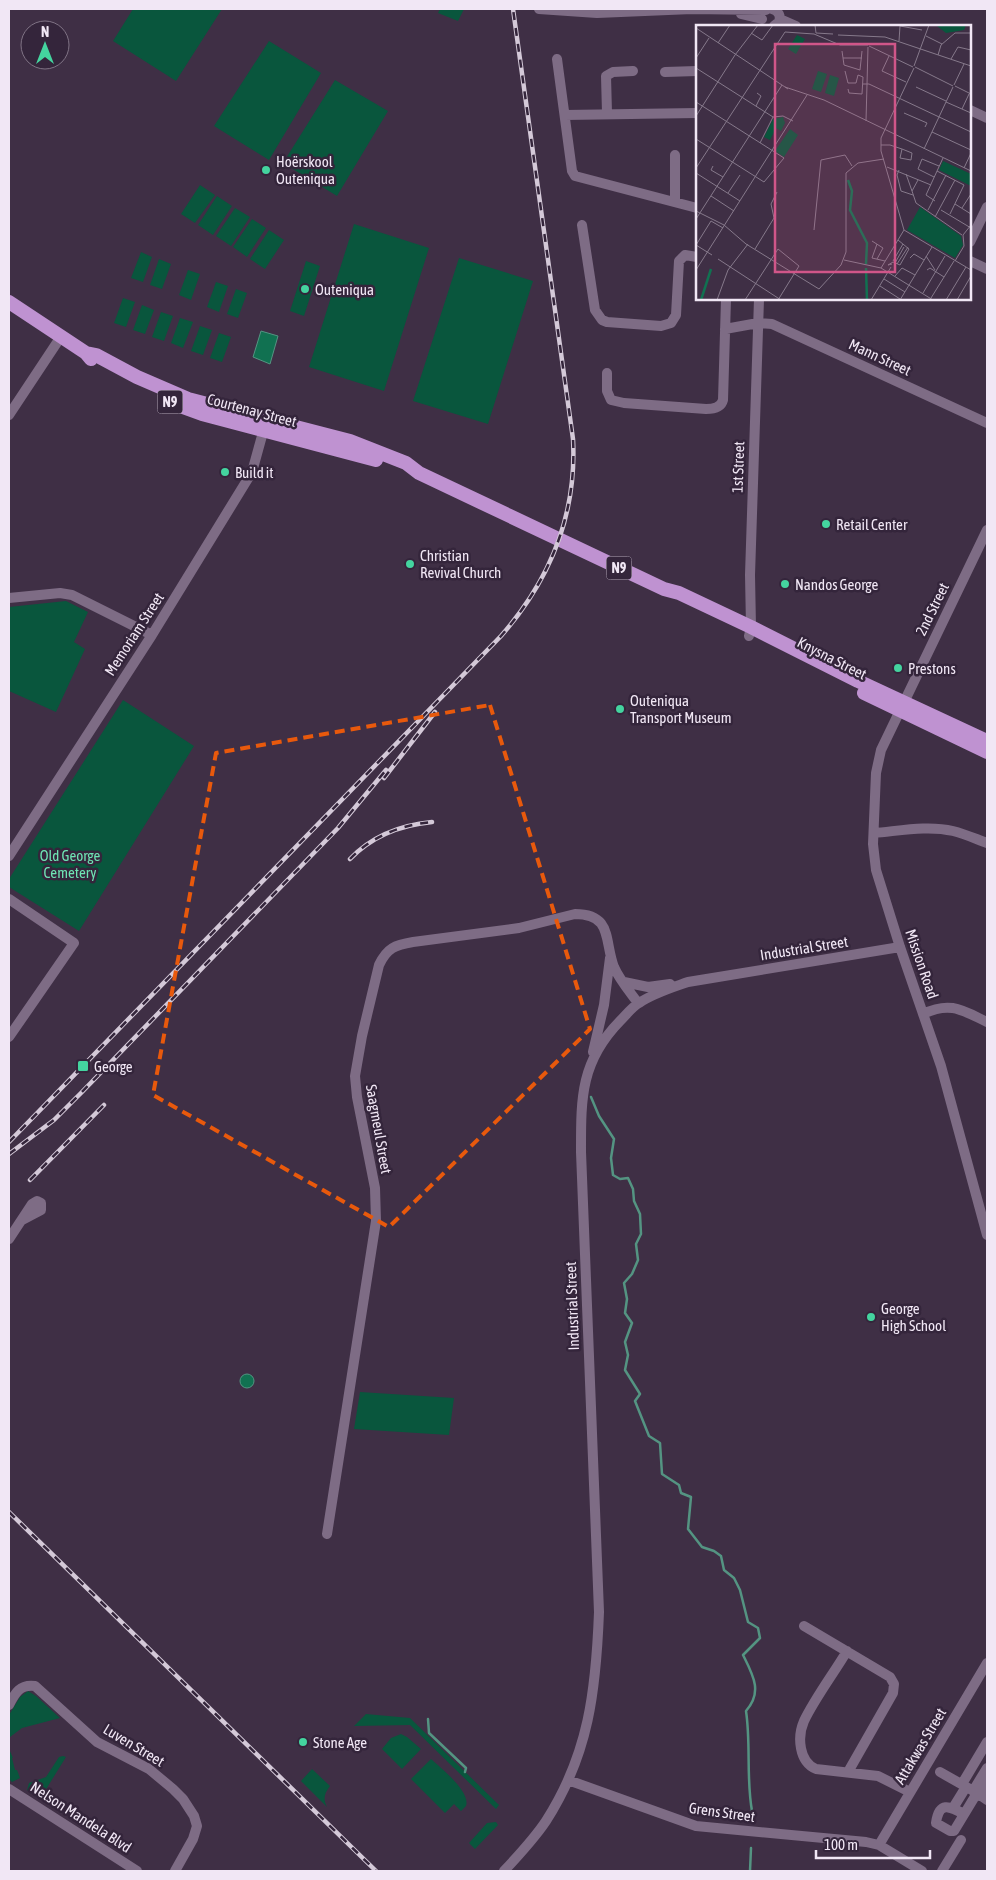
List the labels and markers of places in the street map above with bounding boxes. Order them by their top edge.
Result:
place label: Hoërskool Outeniqua [276,153,335,187]
marker: Hoërskool Outeniqua [260,164,272,176]
place label: Outeniqua [315,281,374,298]
marker: Outeniqua [299,283,311,295]
place label: Build it [235,464,274,481]
marker: Build it [219,466,231,478]
place label: Retail Center [836,516,908,533]
marker: Retail Center [820,518,832,530]
place label: Christian Revival Church [420,547,501,581]
marker: Christian Revival Church [404,558,416,570]
place label: Nandos George [795,576,878,593]
marker: Nandos George [779,578,791,590]
place label: Prestons [908,660,956,677]
marker: Prestons [892,662,904,674]
place label: Outeniqua Transport Museum [630,692,732,726]
marker: Outeniqua Transport Museum [614,703,626,715]
place label: George [94,1058,133,1075]
marker: George [76,1059,90,1073]
place label: George High School [881,1300,946,1334]
marker: George High School [865,1311,877,1323]
place label: Stone Age [313,1734,367,1751]
marker: Stone Age [297,1736,309,1748]

